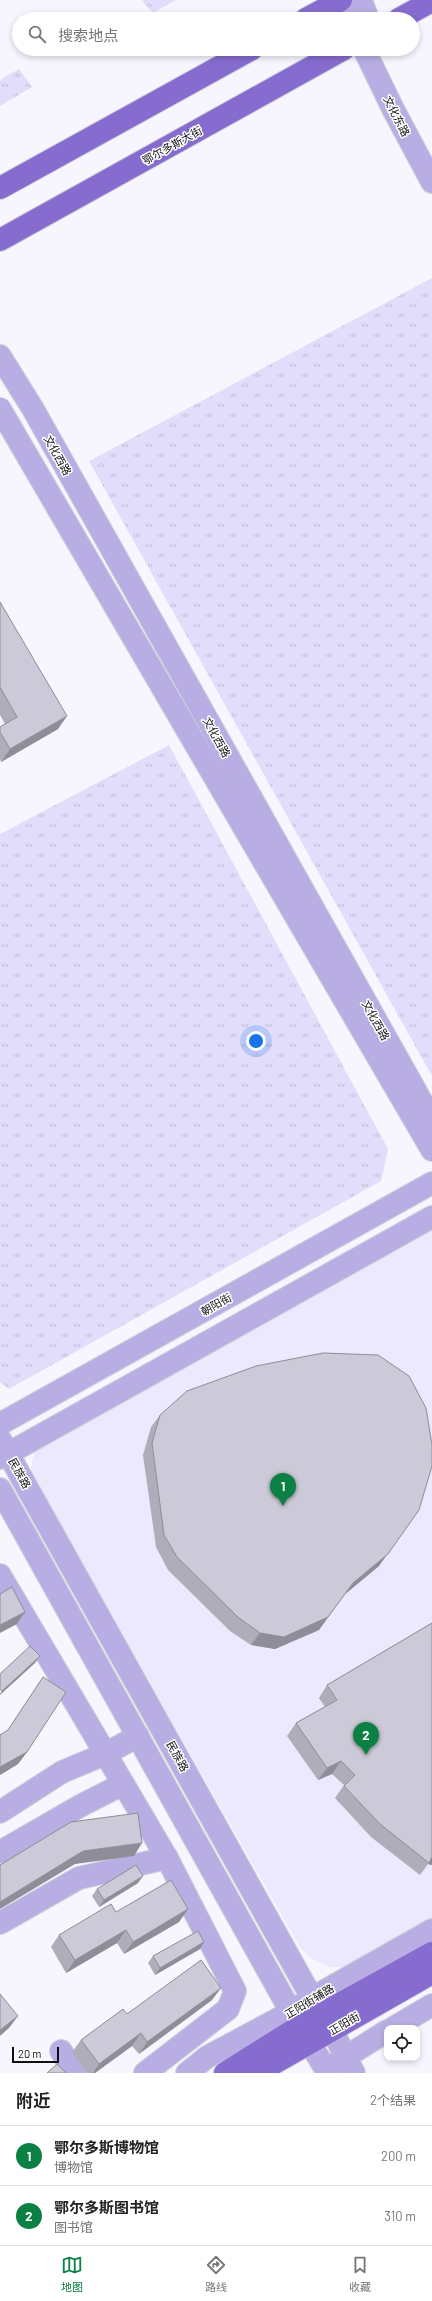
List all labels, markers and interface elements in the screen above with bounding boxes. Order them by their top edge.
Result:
search box [12,12,420,56]
icon: search [26,23,48,45]
text: 搜索地点 [58,26,118,44]
street label: 文化东路 [381,93,413,139]
street label: 鄂尔多斯大街 [140,123,204,167]
street label: 文化西路 [42,433,74,477]
street label: 文化西路 [201,715,233,759]
street label: 文化西路 [360,998,392,1042]
your location [246,1031,266,1051]
street label: 朝阳街 [198,1290,234,1318]
street label: 民族路 [6,1455,34,1491]
pin: 1 [270,1473,296,1506]
pin: 2 [353,1722,379,1755]
street label: 民族路 [164,1738,192,1774]
street label: 正阳街辅路 [282,1981,336,2021]
street label: 正阳街 [326,2009,362,2037]
map controls [384,2025,420,2061]
button: locate [384,2025,420,2061]
scale bar [12,2045,59,2064]
text: 20 m [18,2047,41,2060]
text: 附近 [16,2090,50,2110]
text: 2个结果 [370,2092,416,2108]
text: 鄂尔多斯博物馆 [54,2138,159,2156]
text: 1 [27,2148,31,2164]
text: 200 m [381,2148,416,2164]
text: 博物馆 [54,2159,93,2175]
text: 鄂尔多斯图书馆 [54,2198,159,2216]
text: 2 [25,2208,33,2224]
text: 310 m [384,2208,416,2224]
text: 图书馆 [54,2219,93,2235]
tab: 地图 [61,2254,83,2294]
tab: 路线 [205,2254,227,2294]
tab: 收藏 [349,2254,371,2294]

